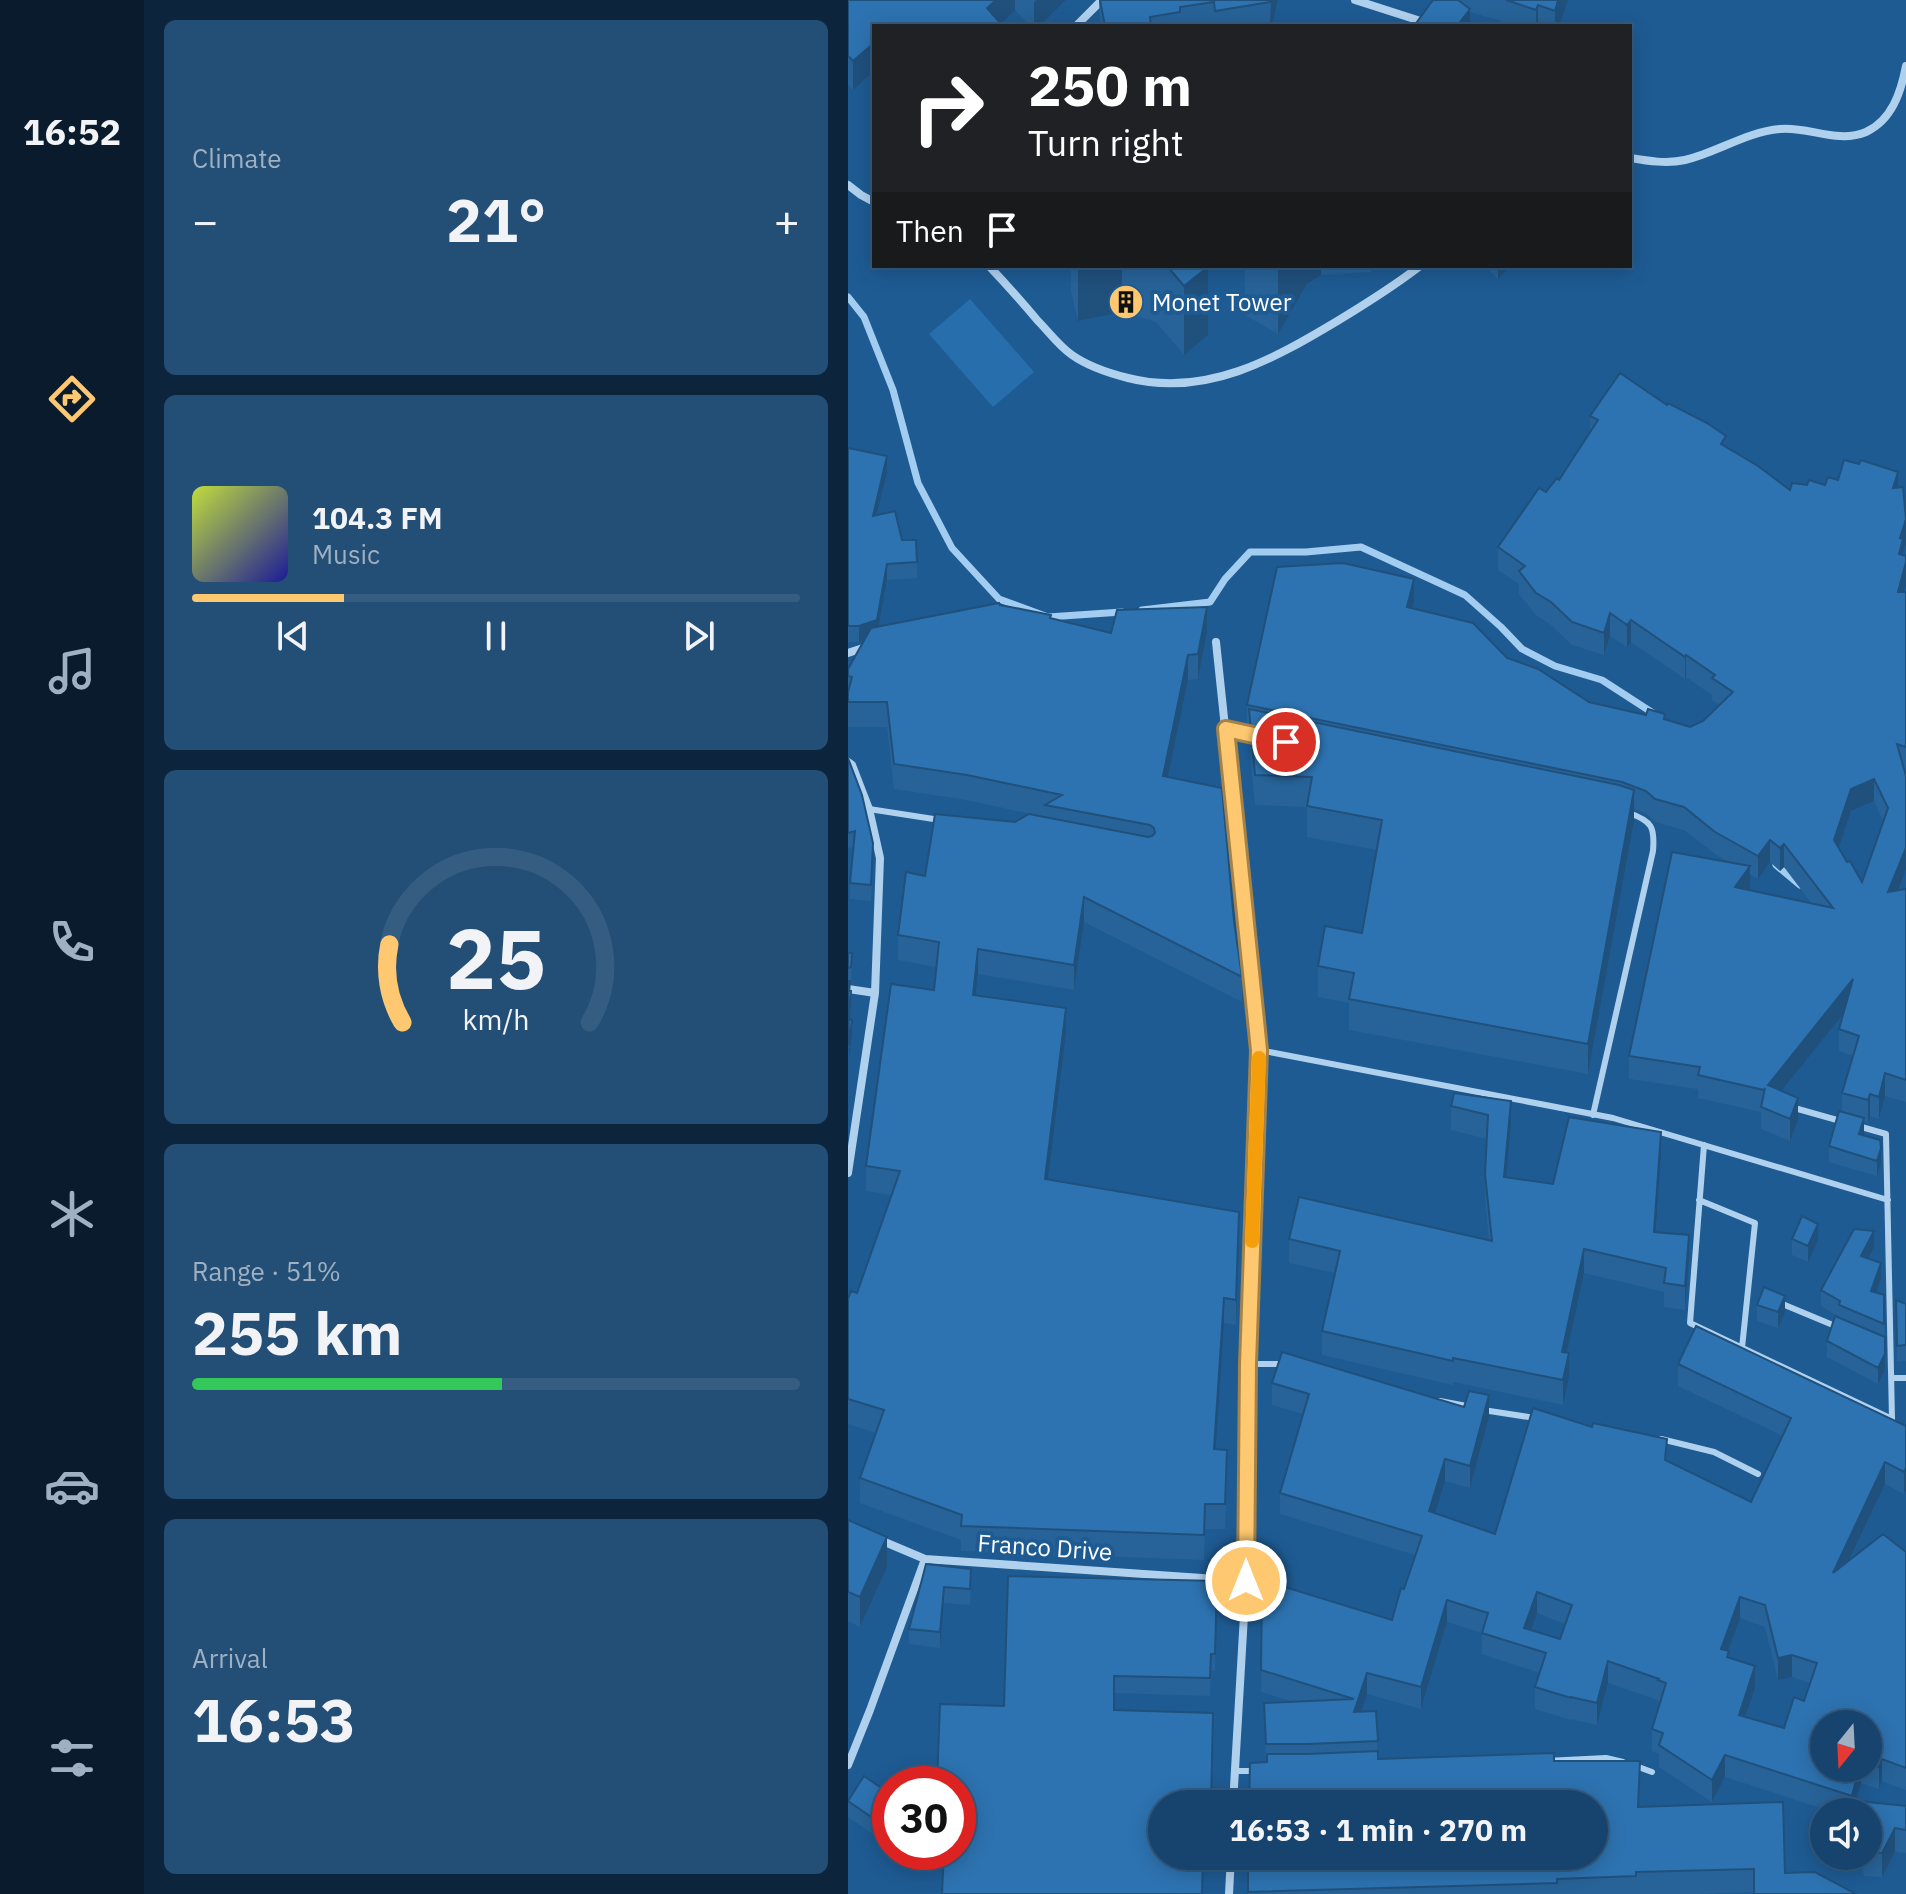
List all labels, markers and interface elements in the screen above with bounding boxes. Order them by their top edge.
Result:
text: 250 m [1028,49,1192,121]
icon: right [896,56,1000,160]
text: 16:52 [23,108,121,155]
text: Turn right [1028,119,1184,166]
text: Climate [192,141,282,175]
text: 21° [446,180,546,259]
text: − [192,192,218,249]
text: + [774,192,800,249]
icon: arrive [980,208,1024,252]
text: Then [896,211,964,250]
building icon: Monet Tower [1107,283,1145,321]
place label: Monet Tower [1152,286,1292,318]
icon: directions [44,371,100,427]
text: 104.3 FM [312,498,443,537]
text: Music [312,537,380,571]
icon: previous [271,614,315,658]
icon: pause [474,614,518,658]
icon: next [677,614,721,658]
icon: music [44,643,100,699]
pin [1252,708,1320,776]
icon: arrive [1264,720,1308,764]
text: 25 [446,904,546,1012]
icon: phone [44,914,100,970]
text: km/h [462,1001,530,1038]
icon: climate [44,1186,100,1242]
text: Range · 51% [192,1254,341,1288]
text: 255 km [192,1293,402,1372]
icon: car [44,1458,100,1514]
street label: Franco Drive [977,1526,1113,1568]
position arrow [1204,1539,1288,1623]
text: Arrival [192,1641,268,1675]
text: 16:53 [192,1680,356,1759]
north arrow [1810,1710,1882,1782]
map controls [1810,1710,1882,1870]
icon: filters [44,1730,100,1786]
speed limit sign: 30 [872,1766,976,1870]
button: sound [1810,1798,1882,1870]
text: 16:53 · 1 min · 270 m [1229,1810,1527,1849]

